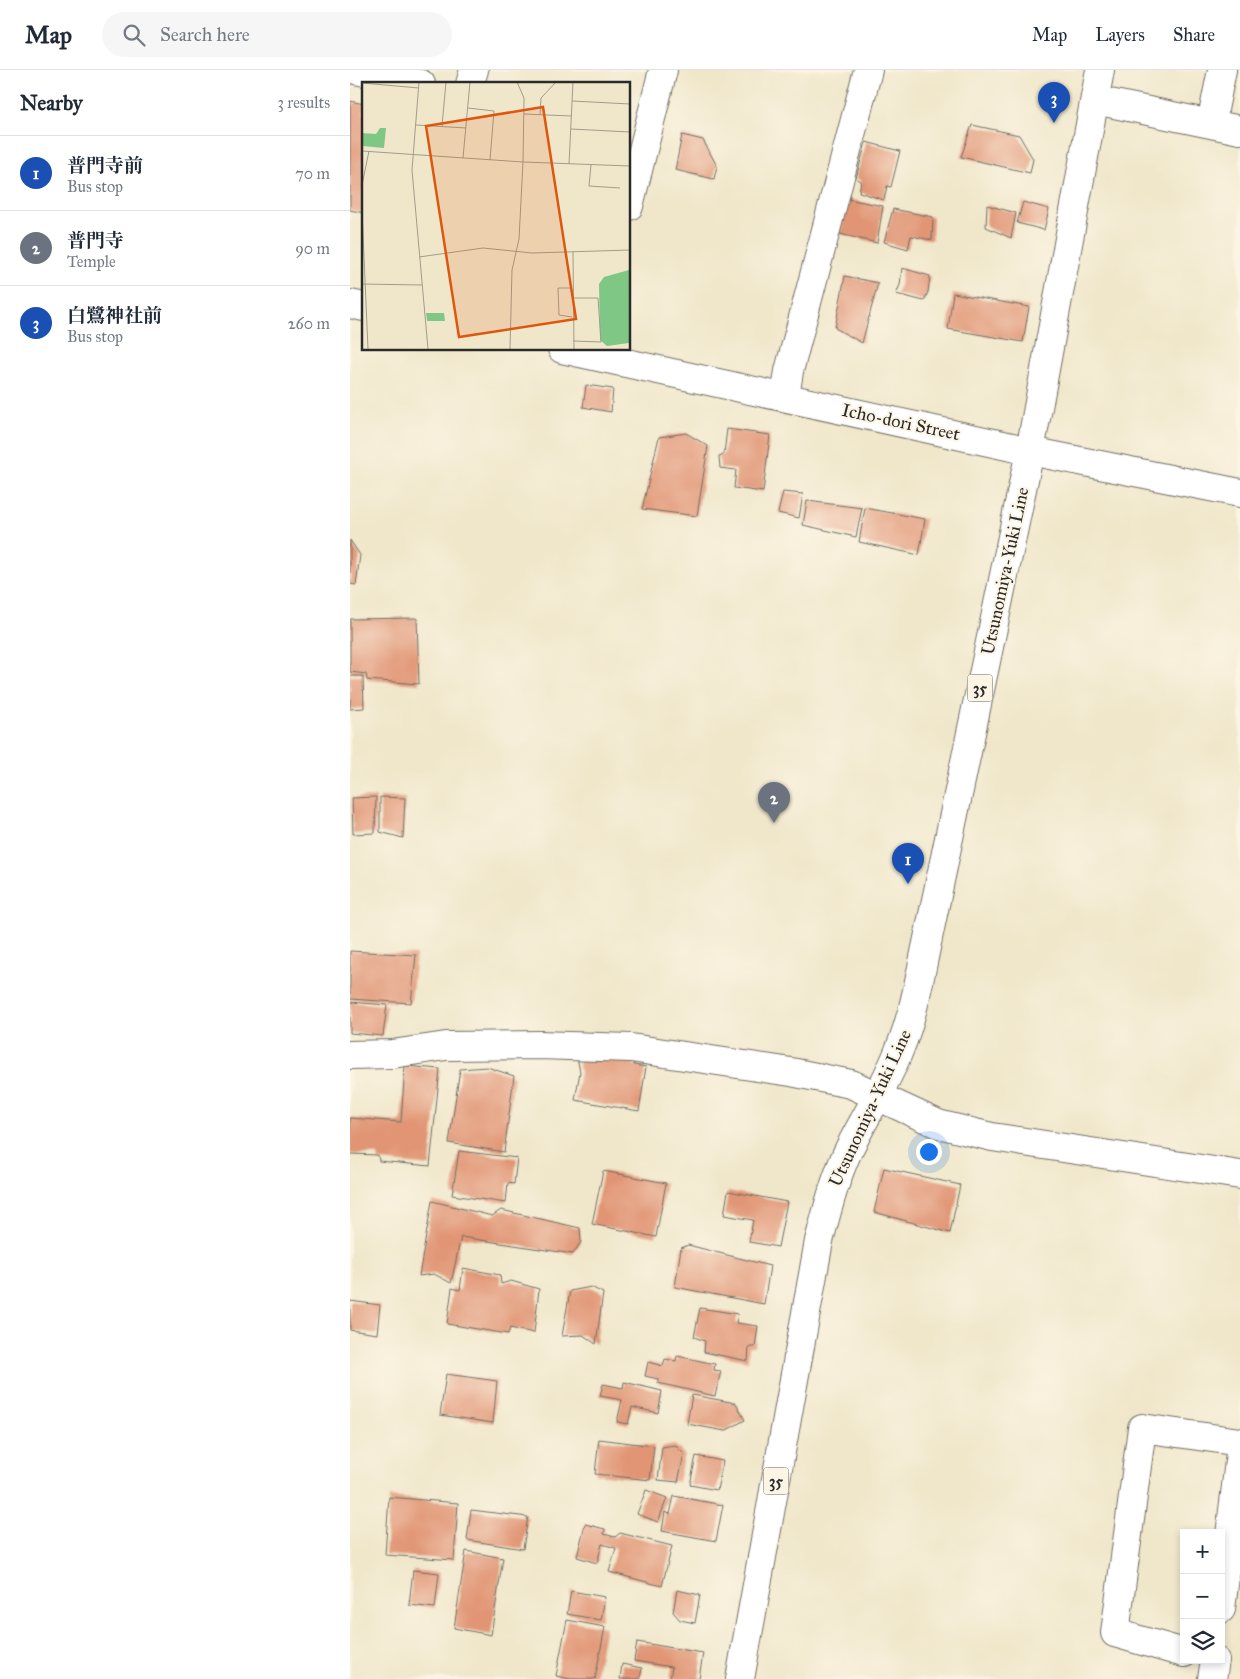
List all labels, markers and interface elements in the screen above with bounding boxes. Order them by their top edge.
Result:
search box [102,12,452,57]
text: Map [25,20,72,50]
icon: search [120,21,148,49]
text: Search here [160,23,250,46]
text: Map [1032,24,1067,46]
text: Layers [1095,24,1145,46]
text: Share [1173,24,1215,46]
inset map [362,82,630,350]
pin: 3 [1038,82,1070,123]
text: Nearby [20,90,83,116]
text: 3 results [277,93,330,112]
text: 普門寺前 [67,154,143,177]
text: 1 [33,164,39,183]
text: 70 m [295,164,330,183]
text: Bus stop [67,177,123,196]
text: 普門寺 [67,229,124,252]
text: 2 [32,239,40,258]
text: 90 m [295,239,330,258]
text: Temple [67,252,116,271]
text: 白鷺神社前 [67,304,162,327]
text: 3 [33,314,39,333]
text: 260 m [288,314,330,333]
text: Bus stop [67,327,123,346]
street label: Icho-dori Street [840,399,963,445]
street label: Utsunomiya-Yuki Line [976,485,1034,657]
road number: 35 [968,674,992,702]
pin: 2 [758,782,790,823]
pin: 1 [892,843,924,884]
street label: Utsunomiya-Yuki Line [824,1026,916,1190]
your location [916,1139,942,1165]
road number: 35 [764,1468,788,1494]
map controls [1180,1529,1225,1664]
button: + [1180,1529,1225,1574]
button: − [1180,1574,1225,1619]
button: layers [1180,1619,1225,1664]

